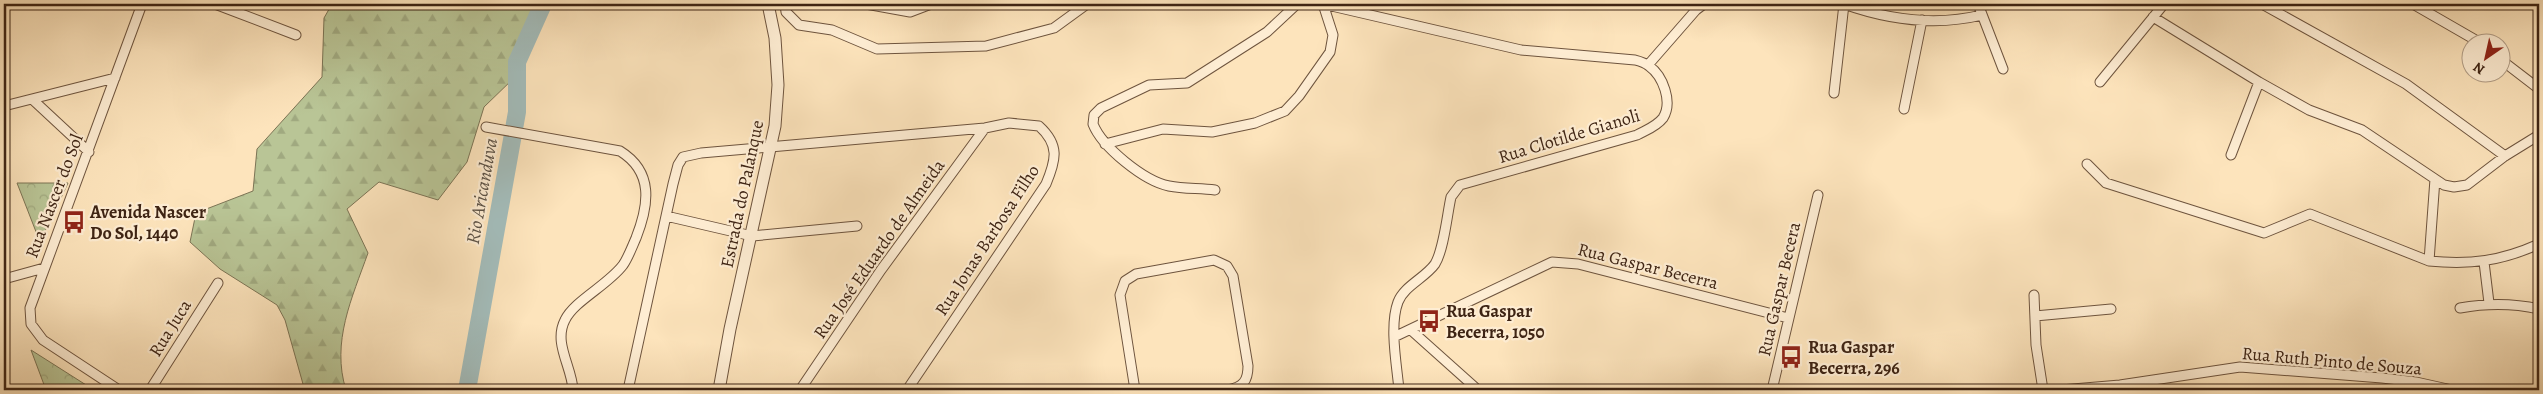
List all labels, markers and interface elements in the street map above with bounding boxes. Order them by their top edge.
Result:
north arrow [2460,32,2510,82]
text: N [2469,58,2489,79]
street label: Rua Clotilde Gianoli [1495,103,1643,169]
street label: Estrada do Palanque [715,118,769,270]
street label: Rua Nascer do Sol [19,130,89,261]
water label: Rio Aricanduva [460,136,504,246]
street label: Rua José Eduardo de Almeida [808,154,951,344]
street label: Rua Jonas Barbosa Filho [929,160,1045,320]
place label: Avenida Nascer Do Sol, 1440 [89,200,207,245]
bus stop icon: Avenida Nascer Do Sol, 1440 [61,209,87,235]
street label: Rua Gaspar Becera [1752,219,1806,358]
street label: Rua Gaspar Becerra [1575,237,1721,295]
street label: Rua Juca [143,294,197,361]
place label: Rua Gaspar Becerra, 1050 [1446,299,1544,344]
bus stop icon: Rua Gaspar Becerra, 1050 [1416,308,1442,334]
place label: Rua Gaspar Becerra, 296 [1808,335,1900,380]
street label: Rua Ruth Pinto de Souza [2241,341,2424,381]
bus stop icon: Rua Gaspar Becerra, 296 [1778,344,1804,370]

